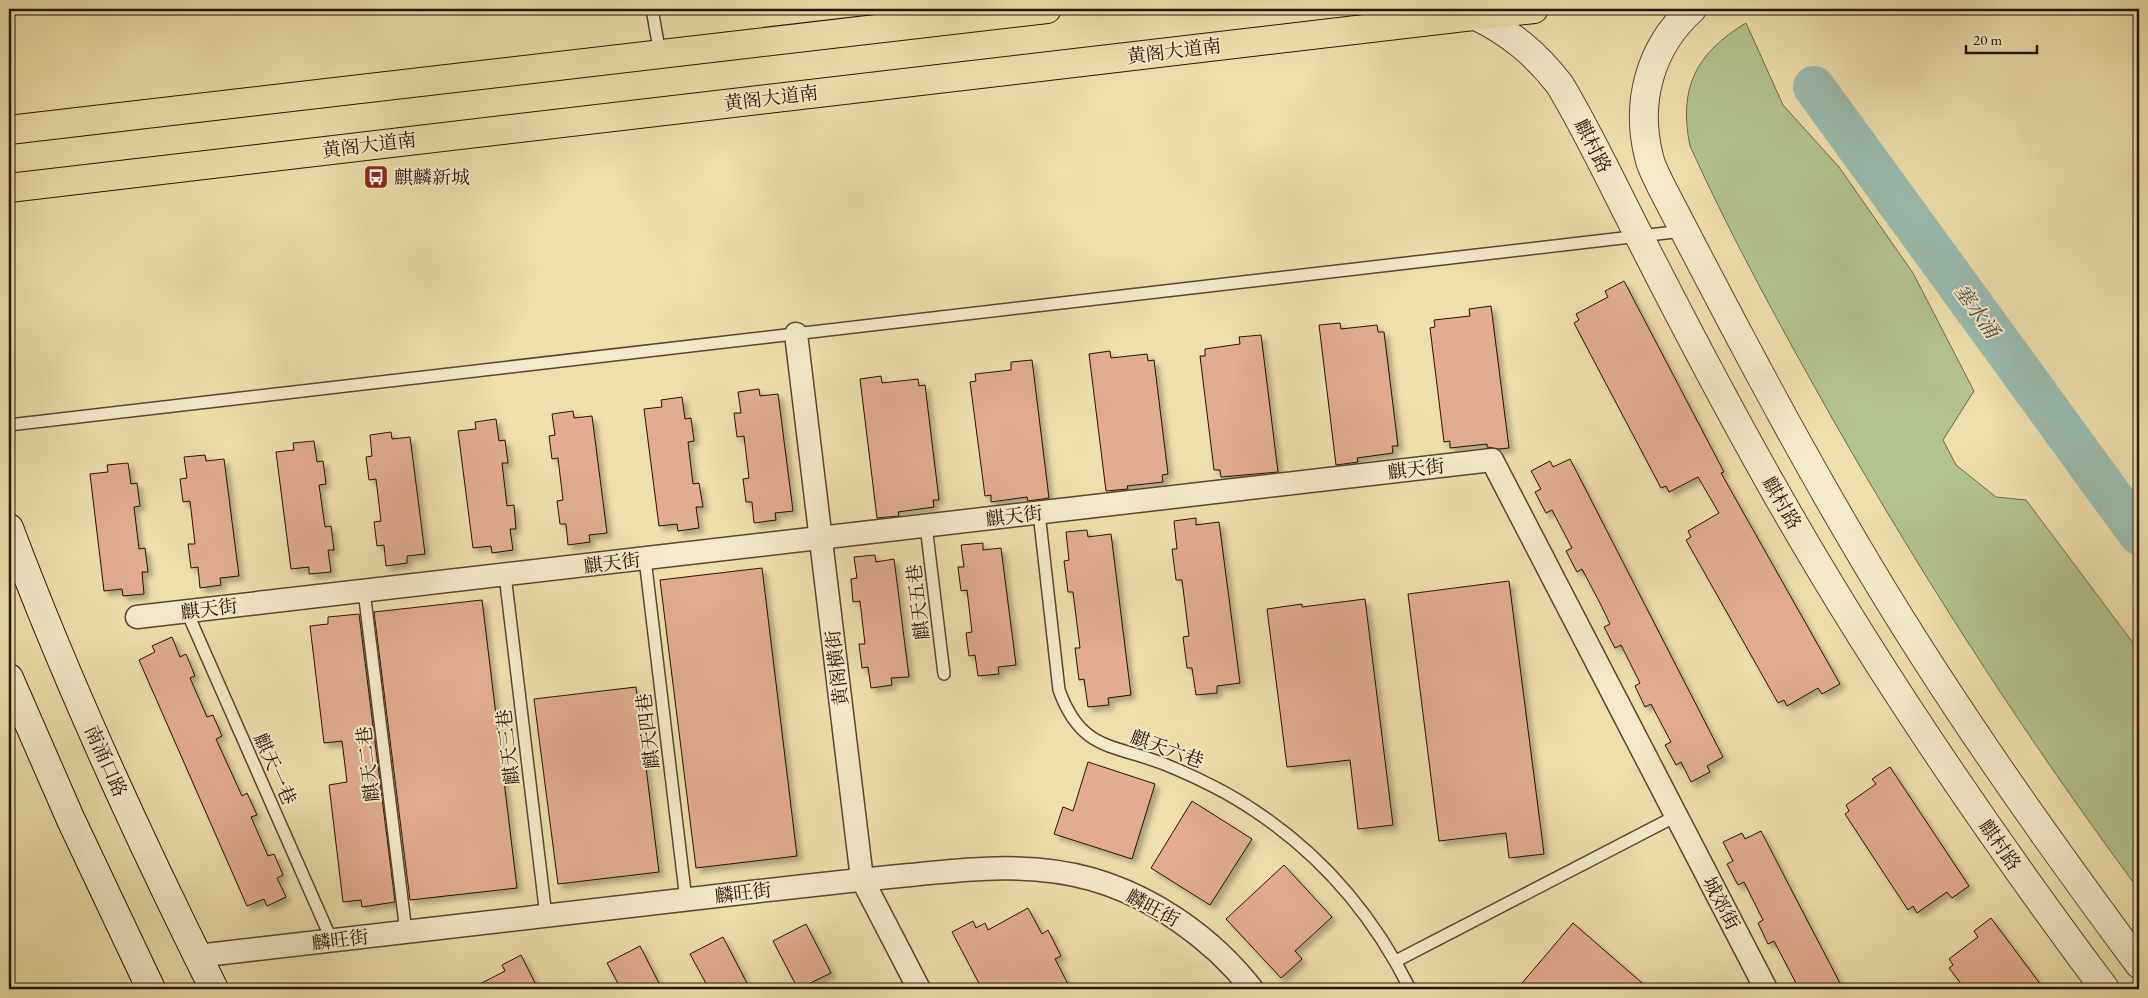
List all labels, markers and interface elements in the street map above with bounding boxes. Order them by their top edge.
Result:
scale bar [1966,22,2037,54]
text: 20 m [1973,30,2002,49]
street label: 黄阁大道南 [1125,33,1223,69]
street label: 黄阁大道南 [722,80,820,116]
street label: 麒村路 [1569,115,1617,177]
street label: 黄阁大道南 [320,127,418,163]
bus stop icon: 麒麟新城 [363,164,389,190]
place label: 麒麟新城 [394,165,470,190]
water label: 塞水涌 [1949,279,2006,345]
street label: 麒天街 [1386,453,1446,485]
street label: 麒村路 [1757,472,1807,534]
street label: 麒天街 [984,500,1044,532]
street label: 麒天街 [582,547,642,579]
street label: 麒天五巷 [901,563,935,641]
street label: 麒天街 [179,593,239,625]
street label: 黄阁横街 [820,629,854,707]
street label: 麒天四巷 [631,692,665,770]
street label: 麒天三巷 [491,708,525,786]
street label: 南涌口路 [79,721,133,801]
street label: 麒天六巷 [1127,724,1207,774]
street label: 麒天二巷 [351,725,385,803]
street label: 麒天一巷 [248,729,302,809]
street label: 麒村路 [1973,814,2027,876]
street label: 城郊街 [1697,872,1745,934]
street label: 麟旺街 [713,877,773,909]
street label: 麟旺街 [1122,884,1184,932]
street label: 麟旺街 [310,924,370,956]

